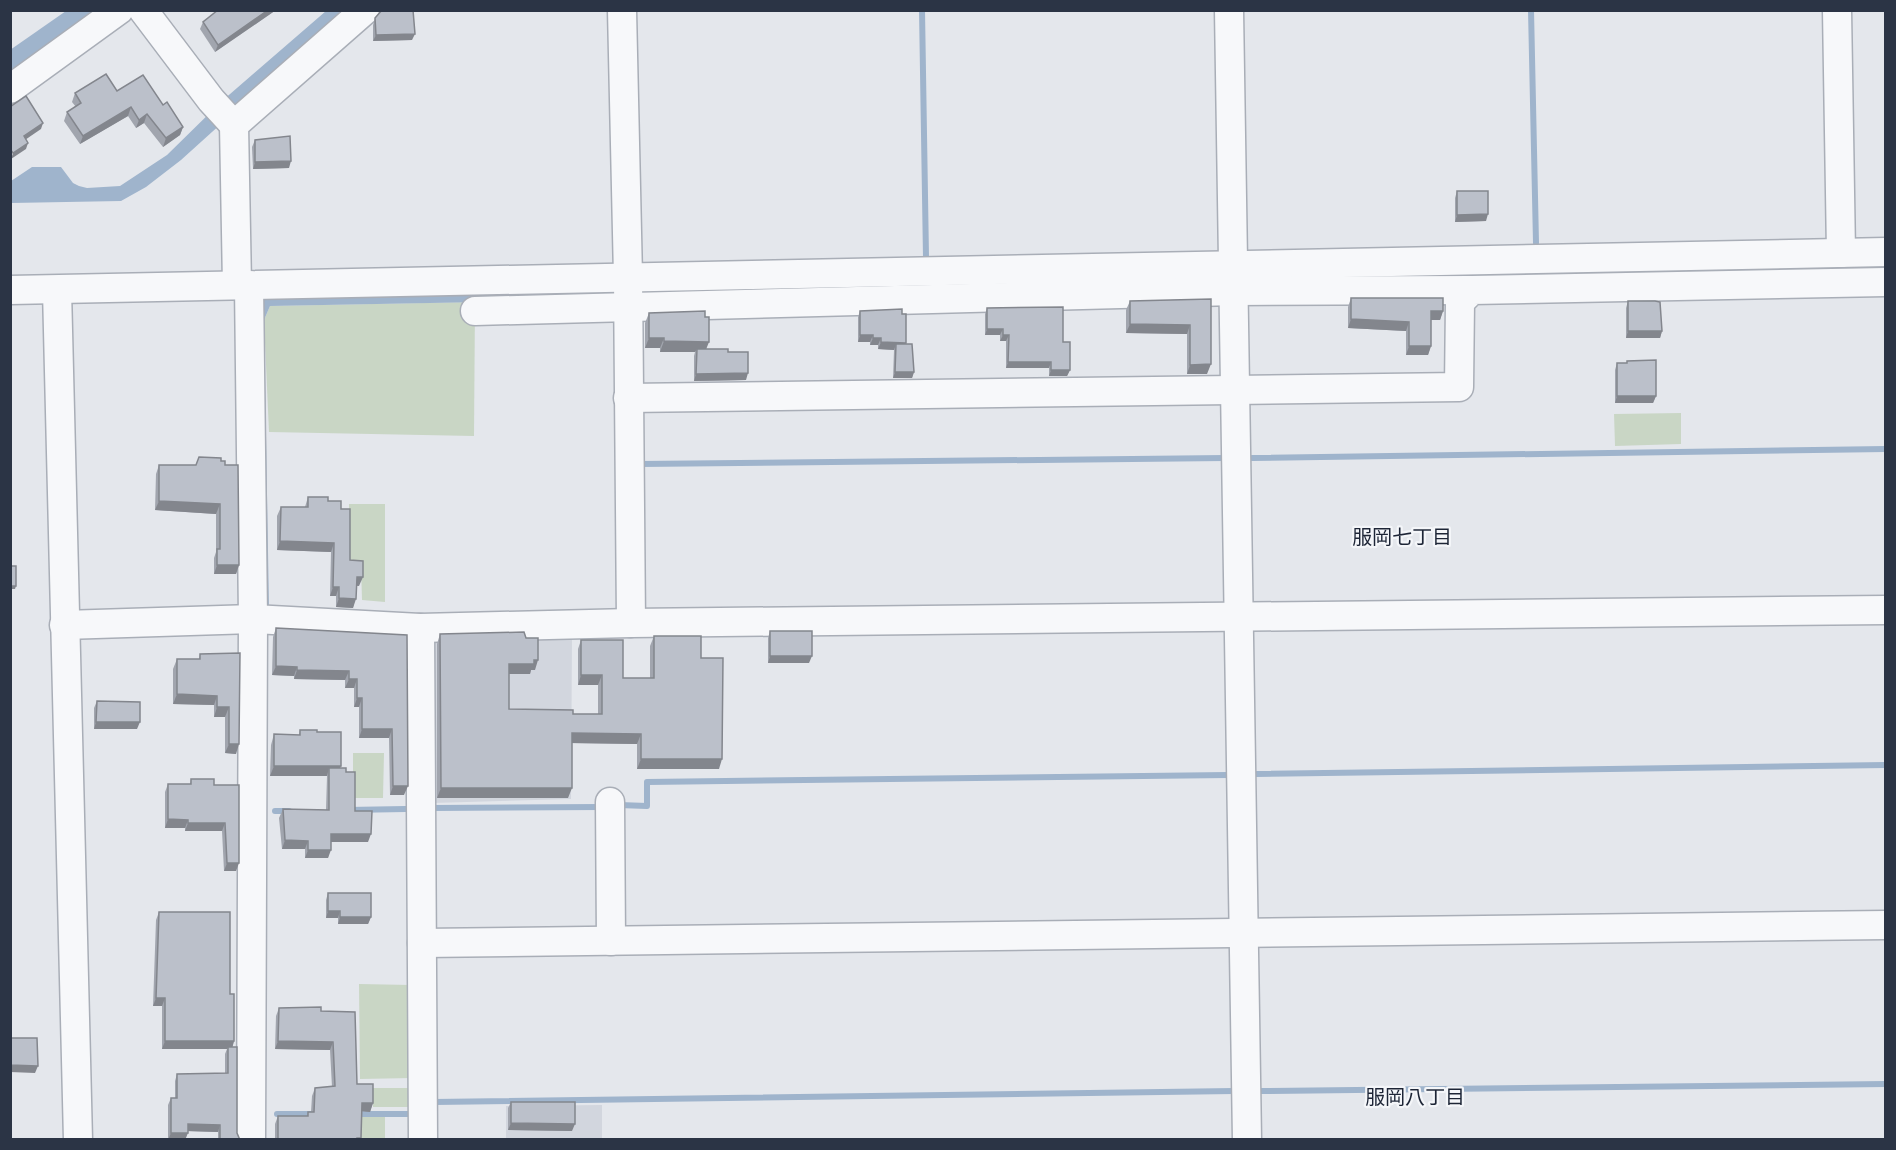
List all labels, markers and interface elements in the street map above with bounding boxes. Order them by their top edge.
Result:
district label: 服岡七丁目 [1352,524,1452,550]
district label: 服岡八丁目 [1365,1084,1465,1110]

